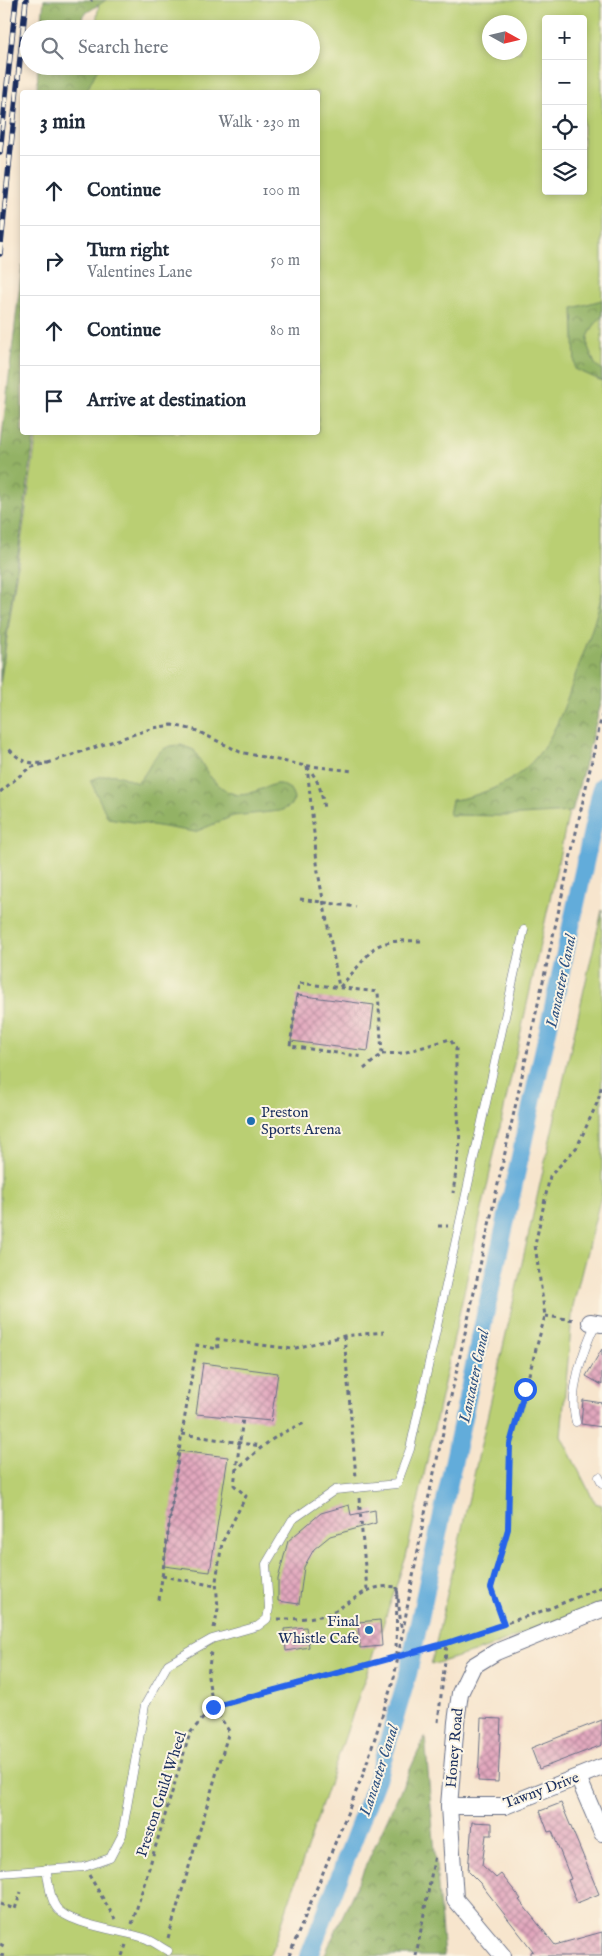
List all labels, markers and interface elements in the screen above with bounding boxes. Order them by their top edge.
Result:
north arrow [482,15,527,60]
map controls [542,15,587,195]
button: + [542,15,587,60]
search box [20,20,320,75]
icon: search [38,34,66,62]
text: Search here [78,36,169,60]
button: − [542,60,587,105]
button: locate [542,105,587,150]
text: 3 min [40,109,85,136]
text: Walk · 230 m [218,113,300,133]
button: layers [542,150,587,195]
icon: ahead [40,177,68,205]
text: Continue [87,179,161,203]
text: 100 m [263,181,300,201]
text: Turn right [87,239,169,263]
icon: right [40,247,68,275]
text: 50 m [271,251,300,271]
text: Valentines Lane [87,263,192,283]
icon: ahead [40,317,68,345]
text: Continue [87,319,161,343]
text: 80 m [270,321,300,341]
icon: arrive [40,387,68,415]
text: Arrive at destination [87,389,246,413]
water label: Lancaster Canal [542,932,582,1031]
place label: Preston Sports Arena [261,1103,342,1139]
marker: Preston Sports Arena [245,1115,257,1127]
water label: Lancaster Canal [455,1327,495,1426]
route start [514,1378,537,1401]
place label: Final Whistle Cafe [278,1612,360,1648]
marker: Final Whistle Cafe [363,1624,375,1636]
route end [202,1696,225,1719]
street label: Honey Road [442,1706,468,1789]
water label: Lancaster Canal [355,1721,404,1820]
street label: Preston Guild Wheel [132,1728,191,1859]
street label: Tawny Drive [501,1768,582,1813]

